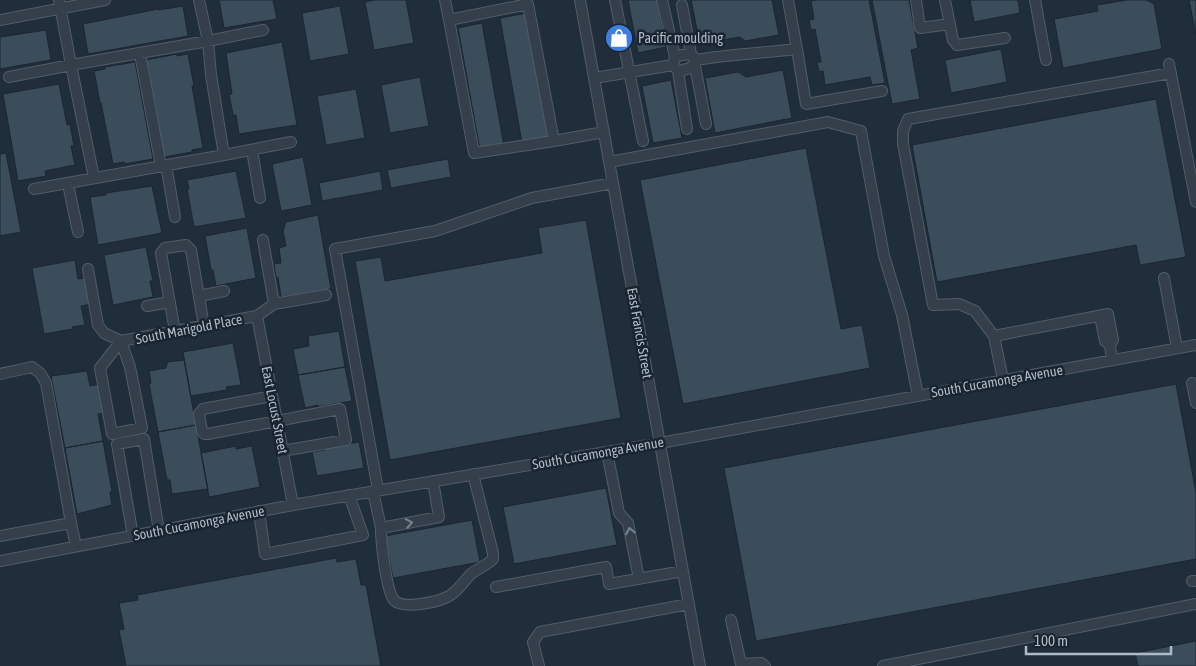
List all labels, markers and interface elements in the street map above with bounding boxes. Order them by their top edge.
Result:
shop icon: Pacific moulding [604,23,634,53]
place label: Pacific moulding [638,30,723,46]
street label: East Francis Street [624,286,656,380]
street label: South Marigold Place [134,311,244,347]
street label: South Cucamonga Avenue [930,362,1064,400]
street label: East Locust Street [259,365,291,455]
street label: South Cucamonga Avenue [531,434,665,472]
street label: South Cucamonga Avenue [132,502,266,544]
one-way arrow [404,518,413,529]
one-way arrow [625,527,635,536]
scale bar [1026,624,1171,656]
text: 100 m [1034,632,1068,649]

